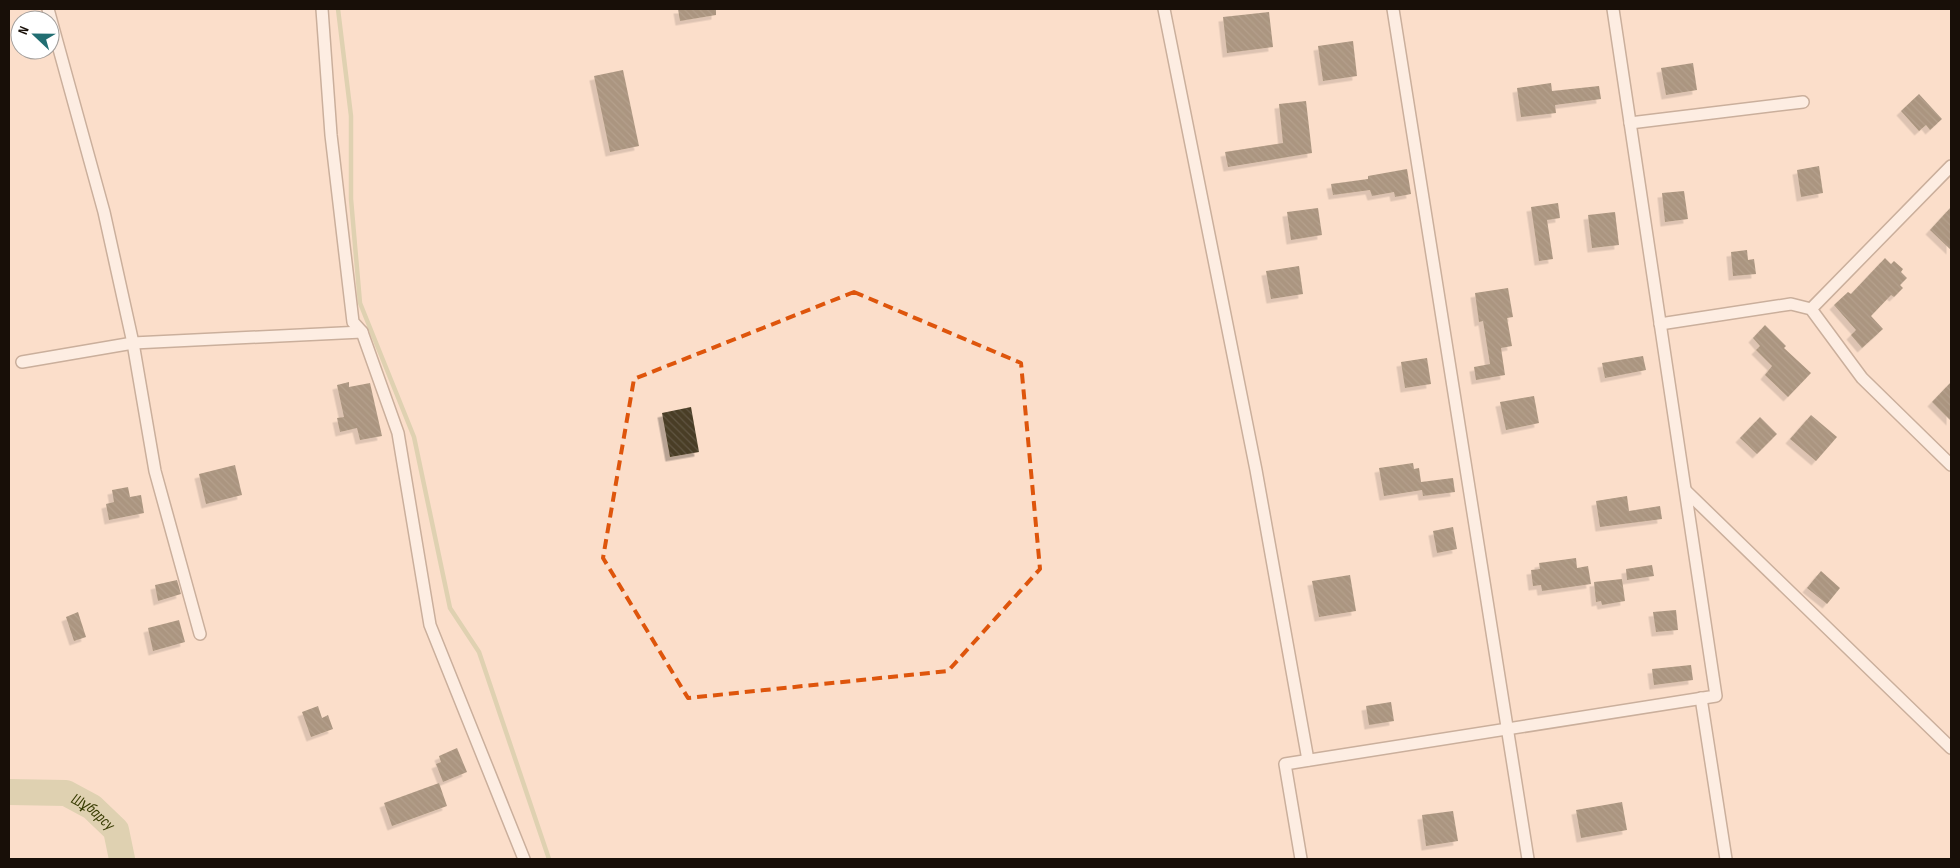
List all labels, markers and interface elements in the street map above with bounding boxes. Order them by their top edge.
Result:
north arrow [10,10,60,60]
text: N [14,24,33,37]
water label: Шұбарсу [68,790,119,835]

